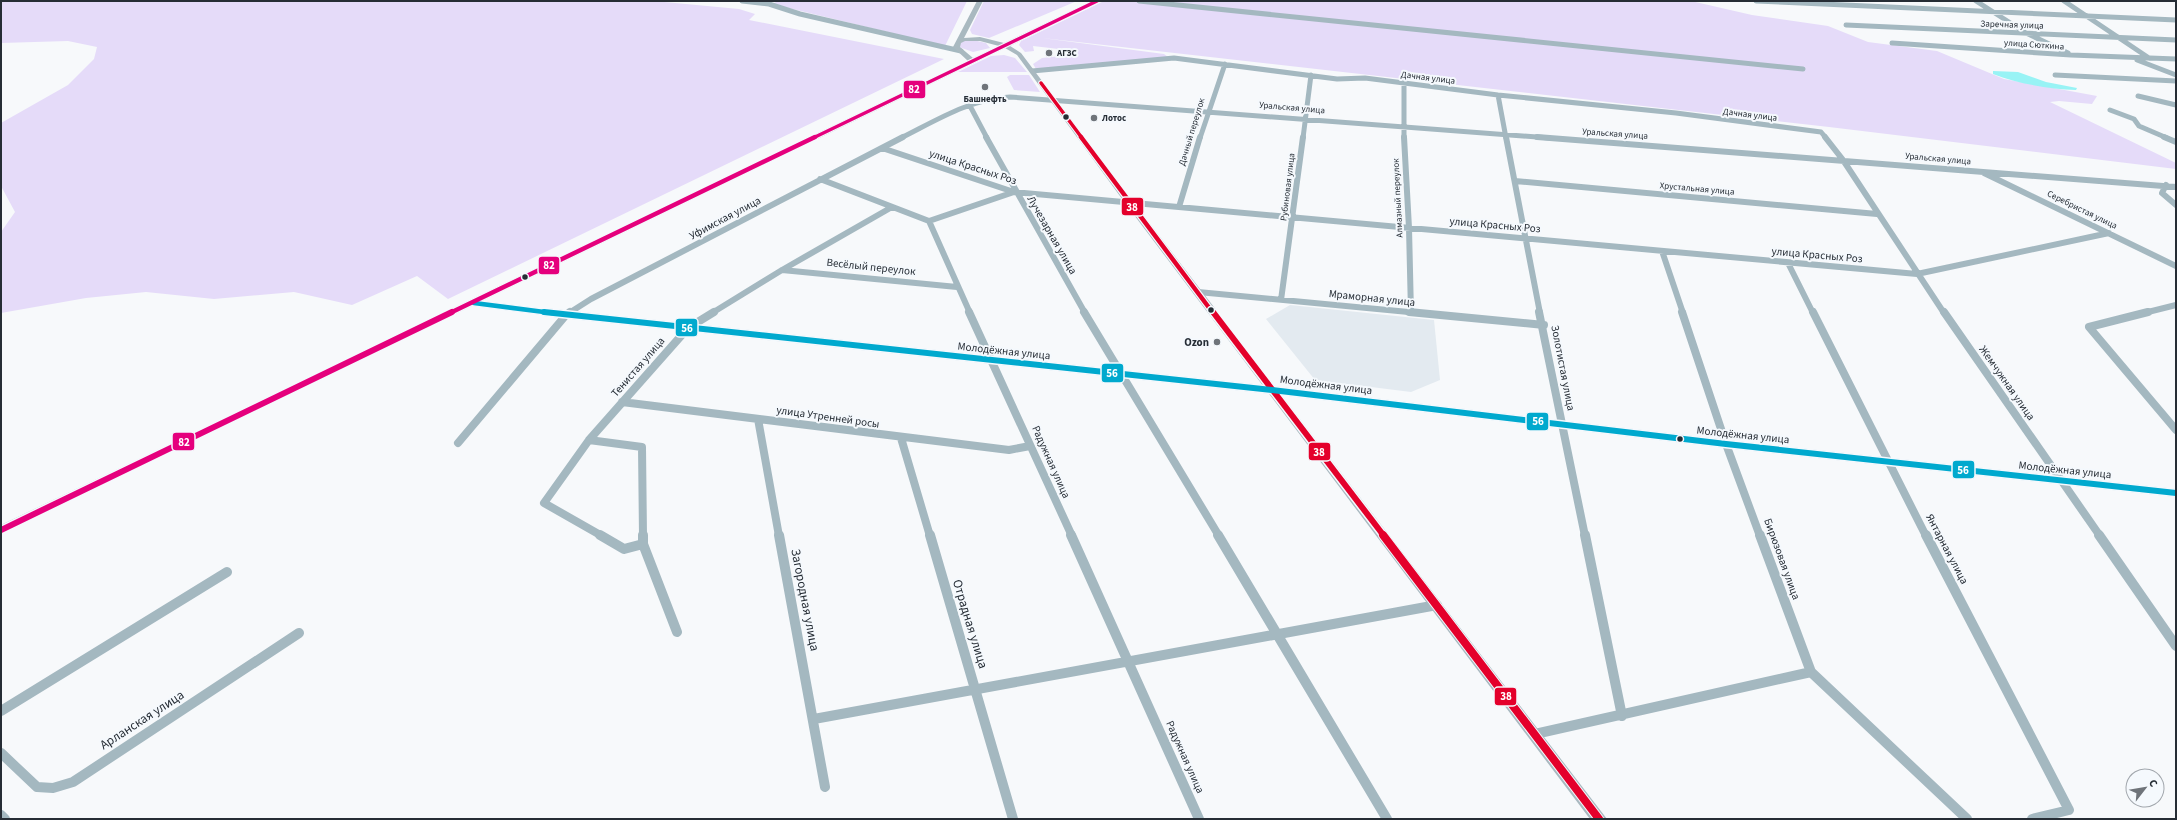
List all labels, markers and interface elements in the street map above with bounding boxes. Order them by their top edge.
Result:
street label: Заречная улица [1980,17,2044,33]
street label: улица Сюткина [2003,36,2065,54]
place label: АГЗС [1056,47,1077,60]
marker: АГЗС [1044,48,1054,58]
street label: Дачная улица [1400,68,1456,88]
line badge: 82 [903,80,926,99]
text: 82 [908,82,920,97]
marker: Башнефть [980,82,990,92]
place label: Башнефть [963,93,1007,106]
street label: Дачный переулок [1176,96,1209,167]
street label: Уральская улица [1259,99,1325,117]
street label: Дачная улица [1722,105,1778,125]
unlabelled marker [1061,112,1071,122]
place label: Лотос [1101,112,1126,125]
marker: Лотос [1089,113,1099,123]
street label: Уральская улица [1582,125,1648,143]
street label: улица Красных Роз [927,146,1019,188]
street label: Уральская улица [1905,150,1971,168]
street label: Рубиновая улица [1277,152,1299,222]
street label: Алмазный переулок [1389,157,1407,238]
street label: Хрустальная улица [1659,179,1735,199]
street label: Серебристая улица [2045,187,2119,233]
street label: Уфимская улица [687,193,763,243]
street label: Лучезарная улица [1023,193,1081,277]
line badge: 38 [1121,197,1144,216]
text: 38 [1126,200,1138,215]
street label: улица Красных Роз [1449,214,1541,236]
street label: улица Красных Роз [1771,244,1863,266]
street label: Весёлый переулок [826,255,917,279]
line badge: 82 [538,256,560,275]
text: 82 [543,258,555,273]
unlabelled marker [520,272,530,282]
street label: Мраморная улица [1328,286,1416,310]
unlabelled marker [1206,305,1216,315]
line badge: 56 [675,318,698,337]
text: 56 [681,321,693,336]
street label: Золотистая улица [1547,324,1579,412]
street label: Тенистая улица [608,334,668,400]
place label: Ozon [1184,335,1209,350]
marker: Ozon [1212,337,1222,347]
street label: Молодёжная улица [957,339,1051,363]
street label: Жемчужная улица [1976,343,2038,423]
line badge: 56 [1101,363,1124,383]
text: 56 [1106,366,1118,381]
street label: Молодёжная улица [1279,372,1373,398]
street label: улица Утренней росы [776,402,880,432]
line badge: 56 [1526,412,1549,431]
text: 56 [1532,414,1544,429]
street label: Радужная улица [1028,423,1074,501]
street label: Молодёжная улица [1696,423,1790,447]
line badge: 82 [172,432,195,451]
unlabelled marker [1675,434,1685,444]
text: 82 [178,435,190,450]
line badge: 38 [1308,442,1331,461]
text: 38 [1313,445,1325,460]
street label: Молодёжная улица [2018,458,2112,482]
line badge: 56 [1952,460,1975,479]
text: 56 [1957,463,1969,478]
street label: Янтарная улица [1922,511,1972,587]
street label: Бирюзовая улица [1760,516,1804,602]
street label: Загородная улица [786,547,824,653]
street label: Отрадная улица [948,577,992,671]
street label: Арланская улица [96,686,188,754]
line badge: 38 [1494,687,1517,706]
text: 38 [1500,689,1512,704]
street label: Радужная улица [1162,718,1208,796]
north arrow [2125,768,2165,808]
text: С [2145,776,2162,790]

